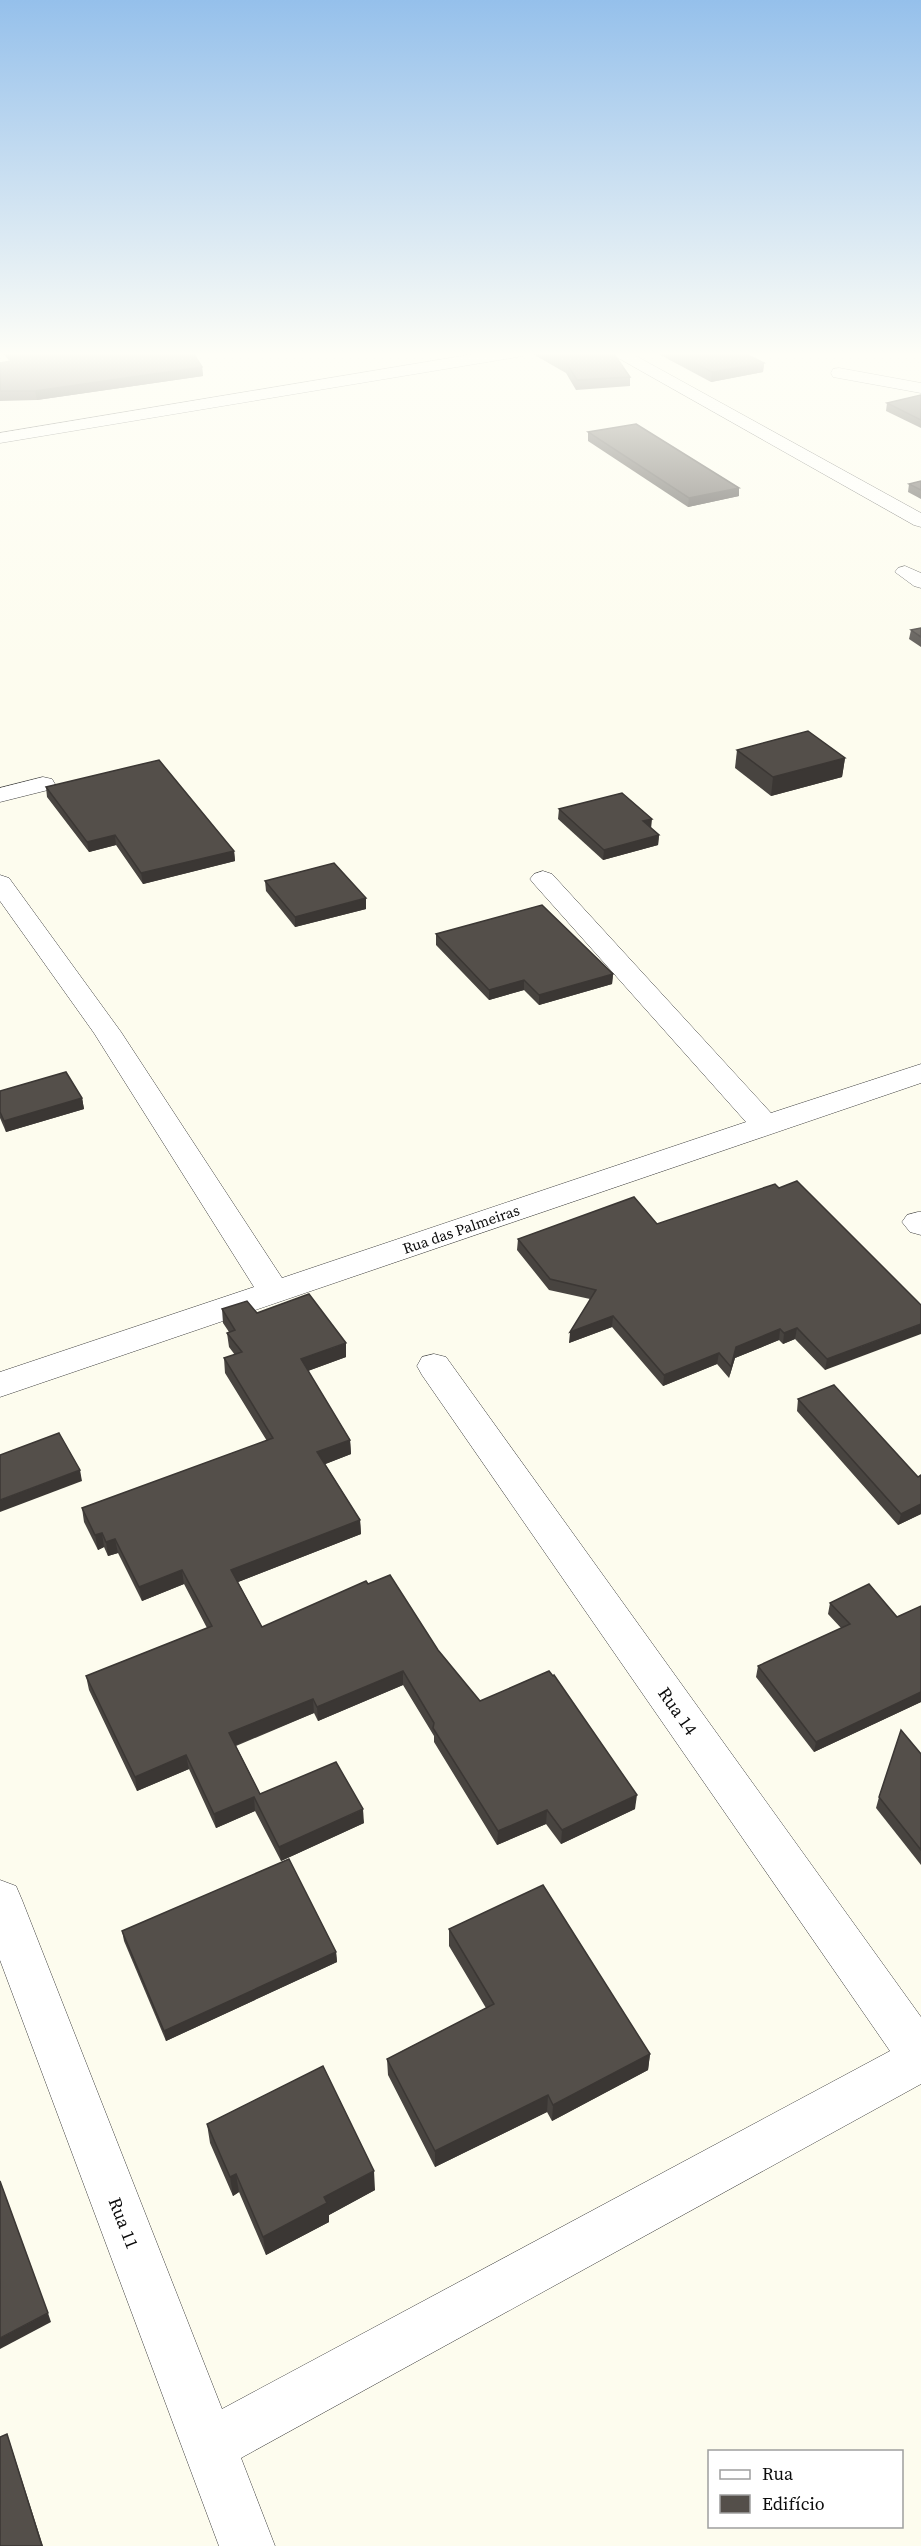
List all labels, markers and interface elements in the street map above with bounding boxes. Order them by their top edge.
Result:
street label: Rua das Palmeiras [400,1199,522,1259]
street label: Rua 14 [652,1682,704,1740]
street label: Rua 11 [103,2194,145,2252]
legend [708,2450,903,2528]
text: Rua [762,2461,794,2486]
text: Edifício [762,2491,825,2516]

